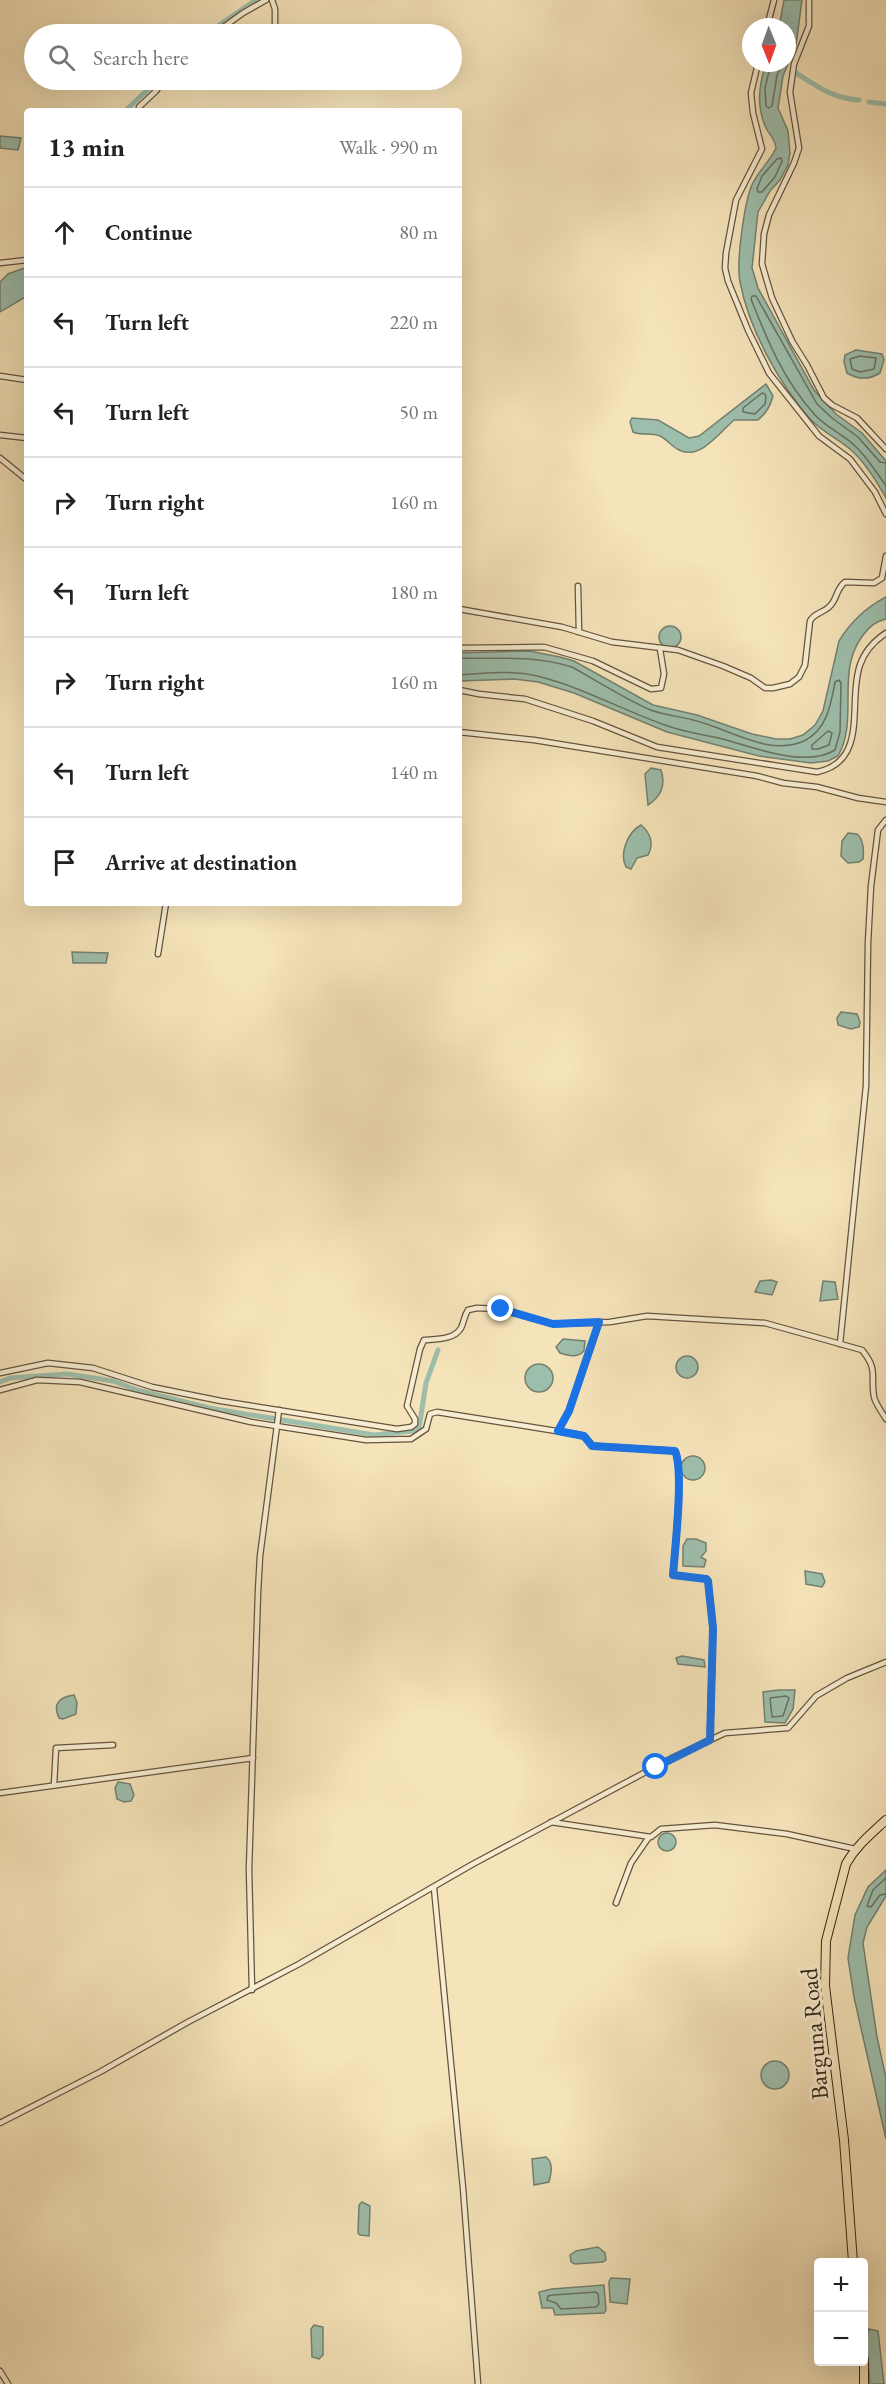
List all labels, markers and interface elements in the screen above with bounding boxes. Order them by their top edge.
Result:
north arrow [742,18,796,72]
search box [24,24,462,90]
icon: search [45,41,78,74]
text: Search here [93,43,188,72]
text: 13 min [48,130,125,164]
text: Walk · 990 m [339,134,438,160]
icon: ahead [48,216,81,249]
text: Continue [105,218,192,247]
text: 80 m [399,219,438,245]
icon: left [48,306,81,339]
text: Turn left [105,308,189,337]
text: 220 m [390,309,438,335]
icon: left [48,396,81,429]
text: Turn left [105,398,189,427]
text: 50 m [399,399,438,425]
icon: right [48,486,81,519]
text: Turn right [105,488,204,517]
text: 160 m [390,489,438,515]
icon: left [48,576,81,609]
text: Turn left [105,578,189,607]
text: 180 m [390,579,438,605]
icon: right [48,666,81,699]
text: Turn right [105,668,204,697]
text: 160 m [390,669,438,695]
icon: left [48,756,81,789]
text: Turn left [105,758,189,787]
text: 140 m [390,759,438,785]
icon: arrive [48,846,81,879]
text: Arrive at destination [105,848,297,877]
route end [487,1295,513,1321]
route start [642,1753,668,1779]
street label: Barguna Road [793,1966,835,2101]
map controls [814,2258,868,2366]
button: + [814,2258,868,2312]
button: − [814,2312,868,2366]

